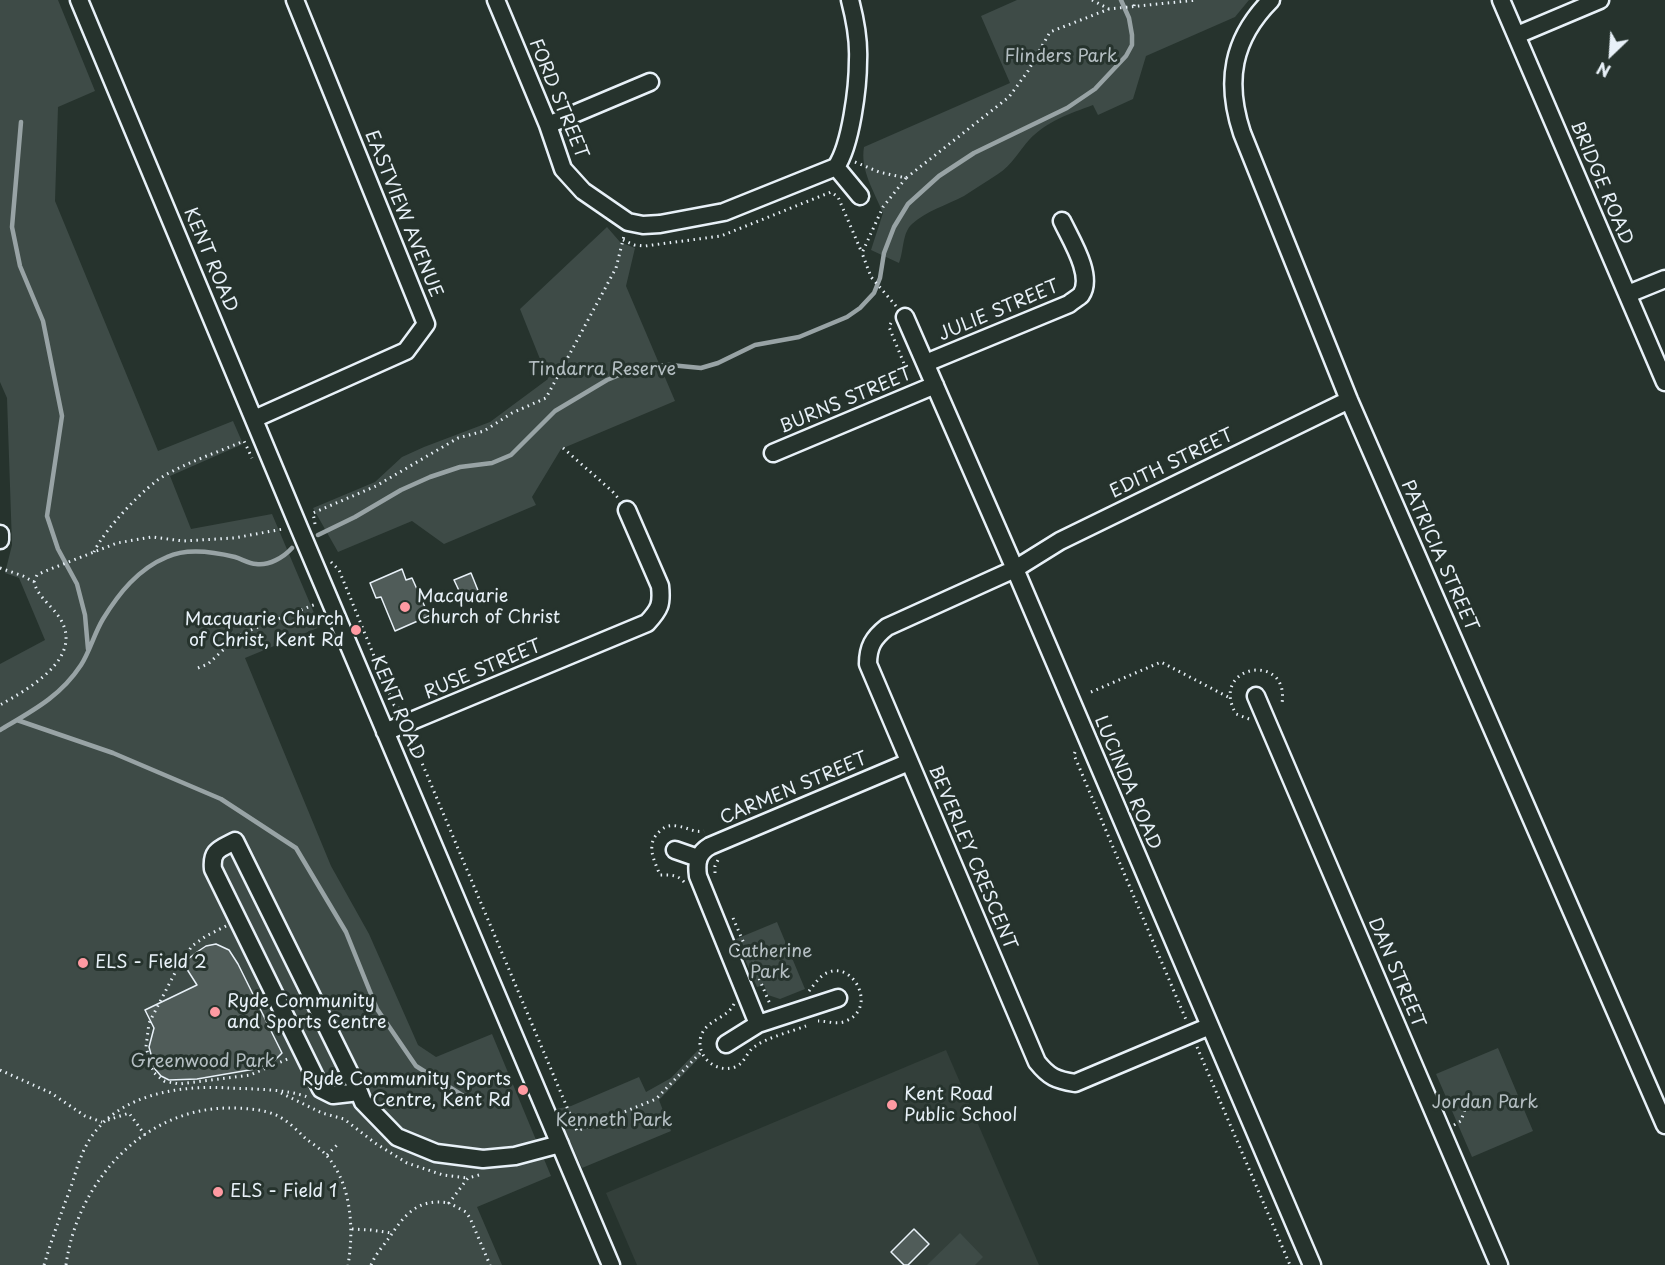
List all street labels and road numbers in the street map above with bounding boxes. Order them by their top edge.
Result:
street label: FORD STREET [524,36,592,162]
street label: BRIDGE ROAD [1565,118,1637,248]
street label: EASTVIEW AVENUE [360,127,446,301]
street label: KENT ROAD [178,205,242,315]
street label: JULIE STREET [935,276,1063,346]
street label: BURNS STREET [776,363,916,439]
street label: EDITH STREET [1107,425,1237,503]
street label: PATRICIA STREET [1396,477,1482,635]
street label: RUSE STREET [421,636,545,704]
street label: KENT ROAD [365,653,429,763]
street label: LUCINDA ROAD [1089,713,1165,853]
street label: CARMEN STREET [717,748,871,830]
street label: BEVERLEY CRESCENT [923,763,1021,953]
street label: DAN STREET [1363,915,1429,1031]

